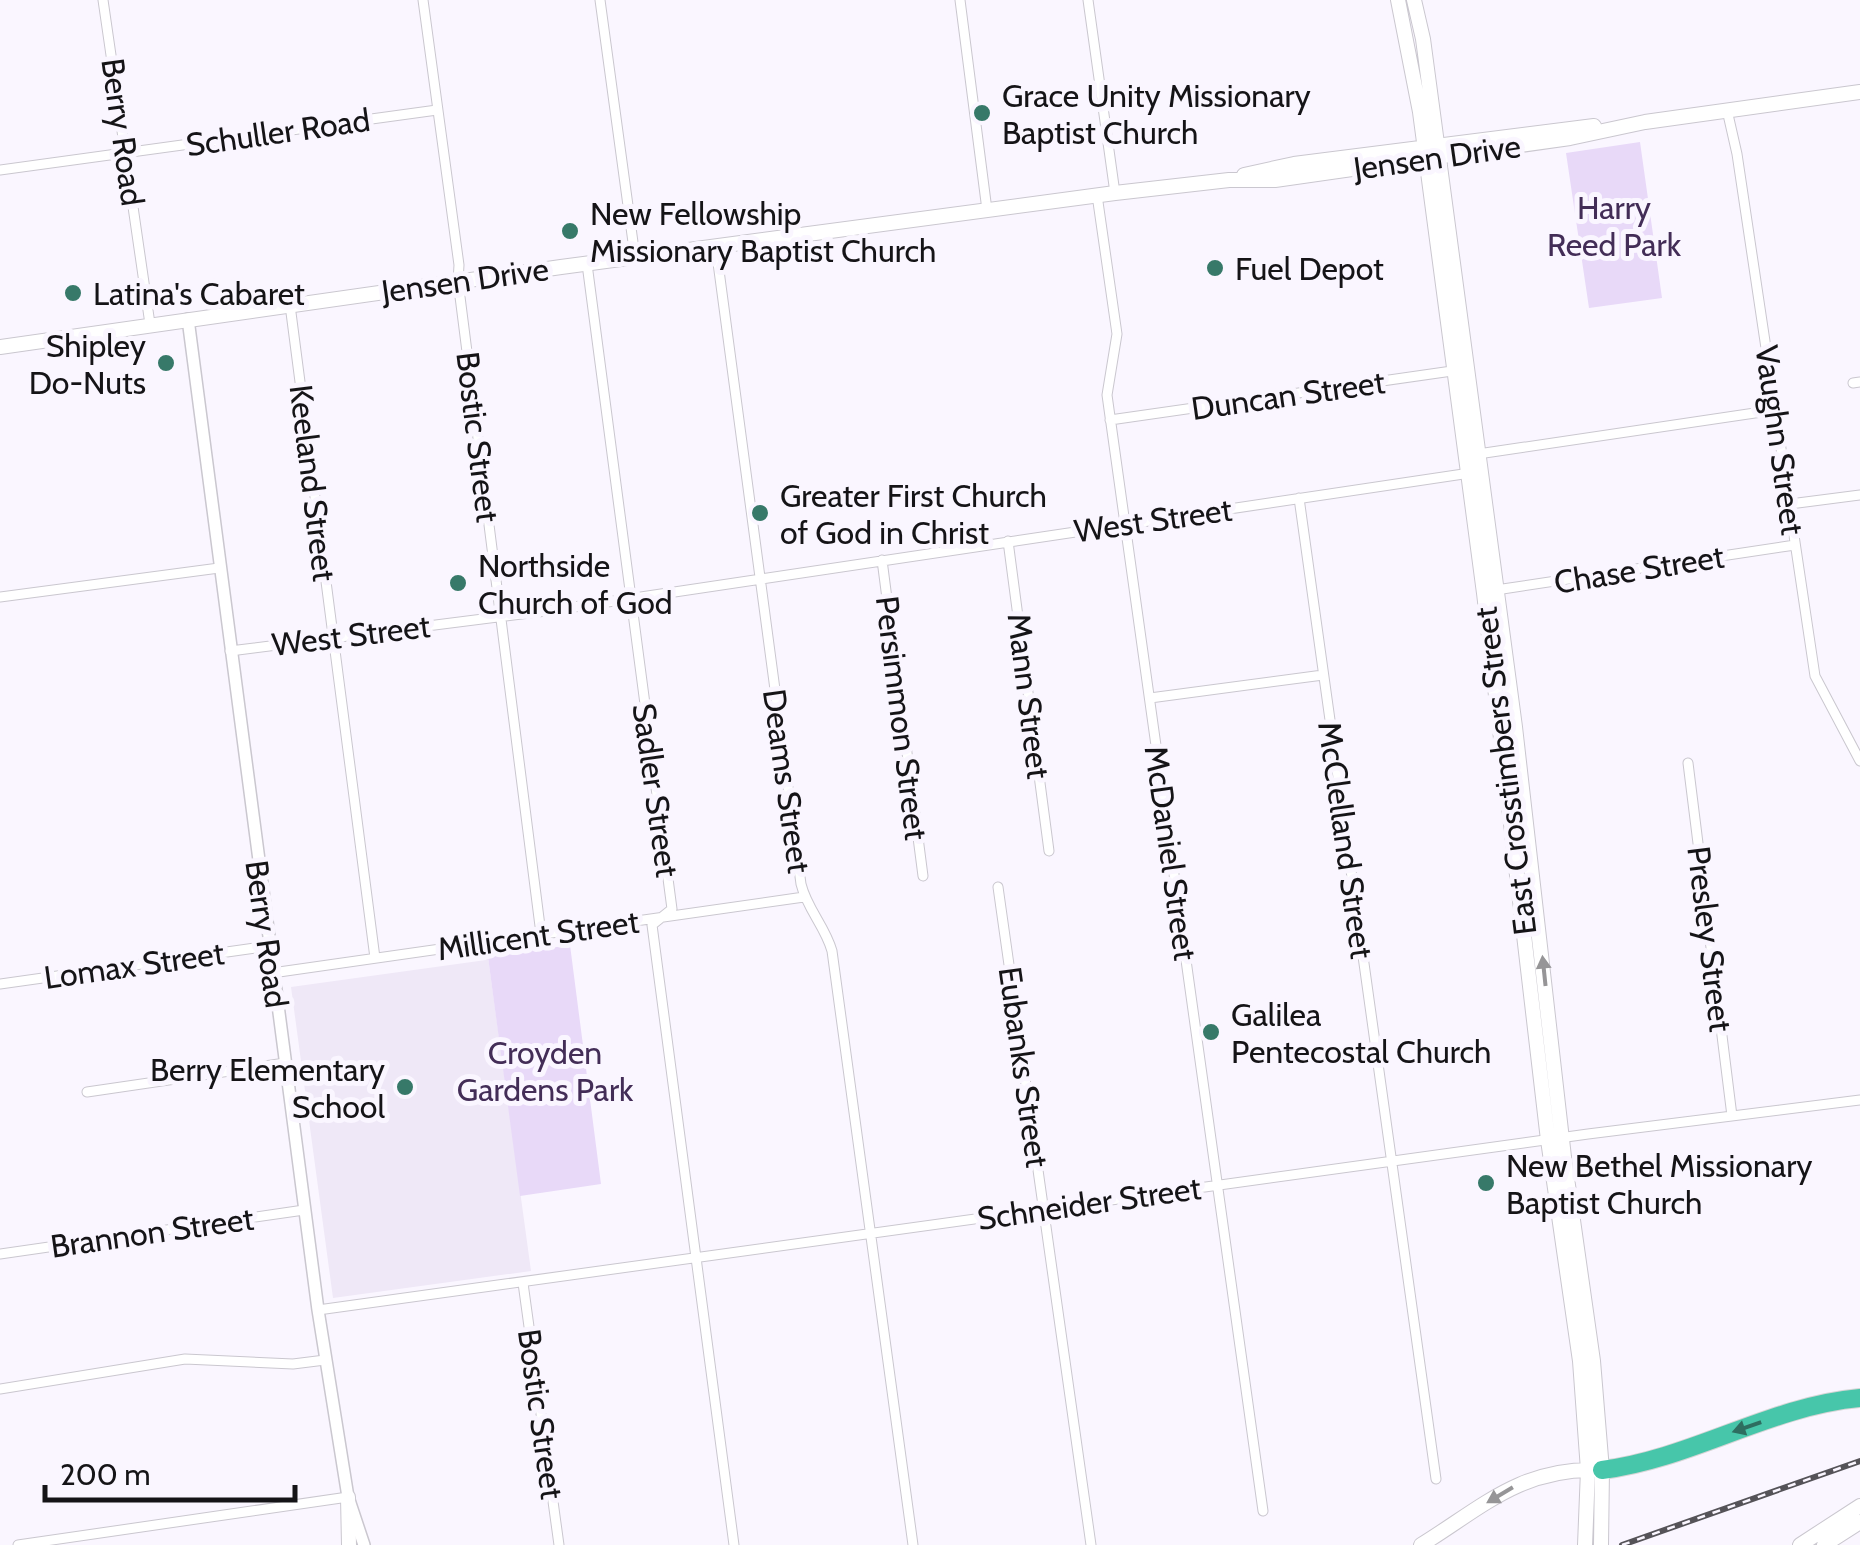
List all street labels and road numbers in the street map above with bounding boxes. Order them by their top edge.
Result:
street label: Berry Road [93,56,153,208]
street label: Schuller Road [183,100,373,164]
street label: Jensen Drive [1350,126,1523,188]
street label: Jensen Drive [378,249,551,311]
street label: Vaughn Street [1747,343,1813,537]
street label: Bostic Street [448,350,508,525]
street label: Duncan Street [1189,362,1387,428]
street label: Keeland Street [282,382,344,584]
street label: West Street [1072,490,1235,550]
street label: Chase Street [1551,536,1727,602]
street label: Persimmon Street [868,594,936,842]
street label: East Crosstimbers Street [1466,605,1544,937]
street label: West Street [270,606,432,664]
street label: Mann Street [1000,611,1059,781]
street label: Deams Street [755,686,819,876]
street label: Sadler Street [625,701,688,880]
street label: McClelland Street [1310,719,1382,961]
street label: McDaniel Street [1137,743,1205,963]
street label: Presley Street [1679,844,1741,1034]
street label: Berry Road [237,858,297,1010]
street label: Millicent Street [435,902,641,968]
street label: Lomax Street [41,933,227,997]
street label: Eubanks Street [991,964,1057,1170]
street label: Schneider Street [975,1168,1203,1238]
street label: Brannon Street [48,1198,256,1266]
street label: Bostic Street [510,1326,572,1502]

